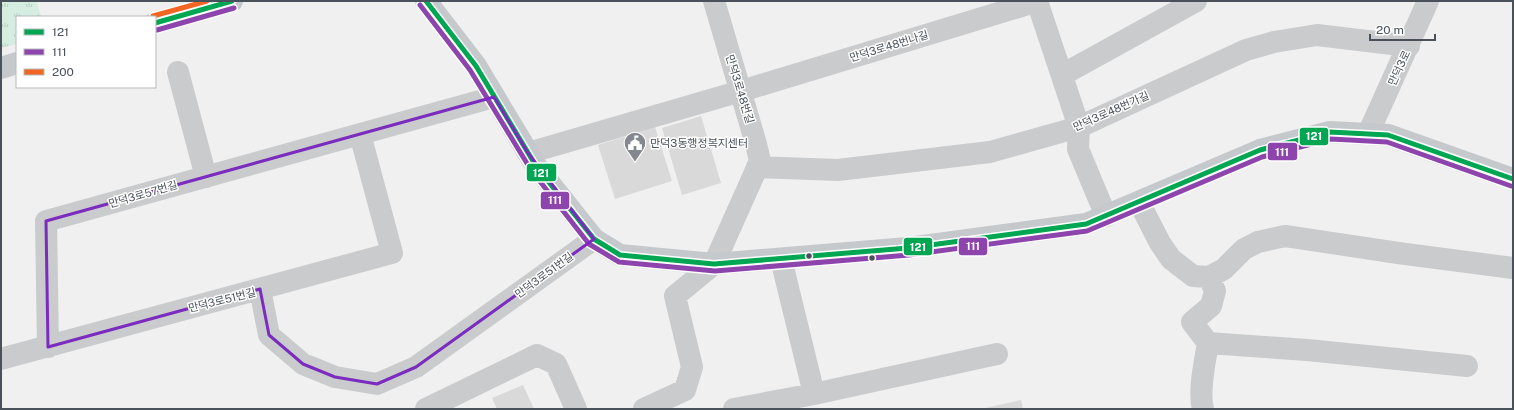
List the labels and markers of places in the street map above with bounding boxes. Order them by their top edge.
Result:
public building icon: 만덕3동행정복지센터 [622,130,648,163]
place label: 만덕3동행정복지센터 [650,137,748,149]
unlabelled marker [804,251,814,261]
unlabelled marker [867,253,877,263]

